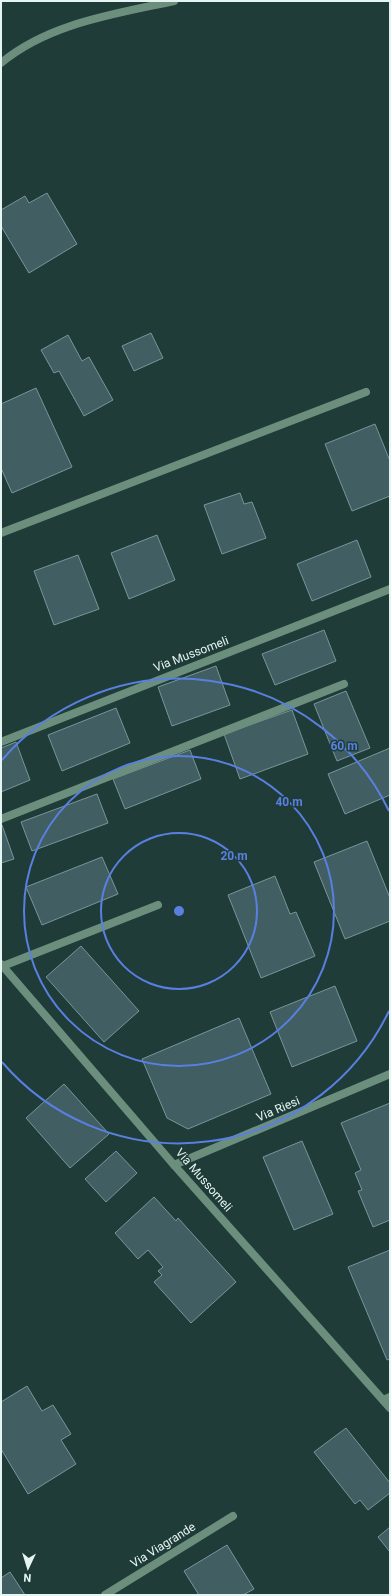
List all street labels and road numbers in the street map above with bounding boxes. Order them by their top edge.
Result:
street label: Via Mussomeli [152,633,231,675]
street label: Via Riesi [254,1094,302,1124]
street label: Via Mussomeli [173,1146,235,1215]
street label: Via Viagrande [128,1519,198,1571]

